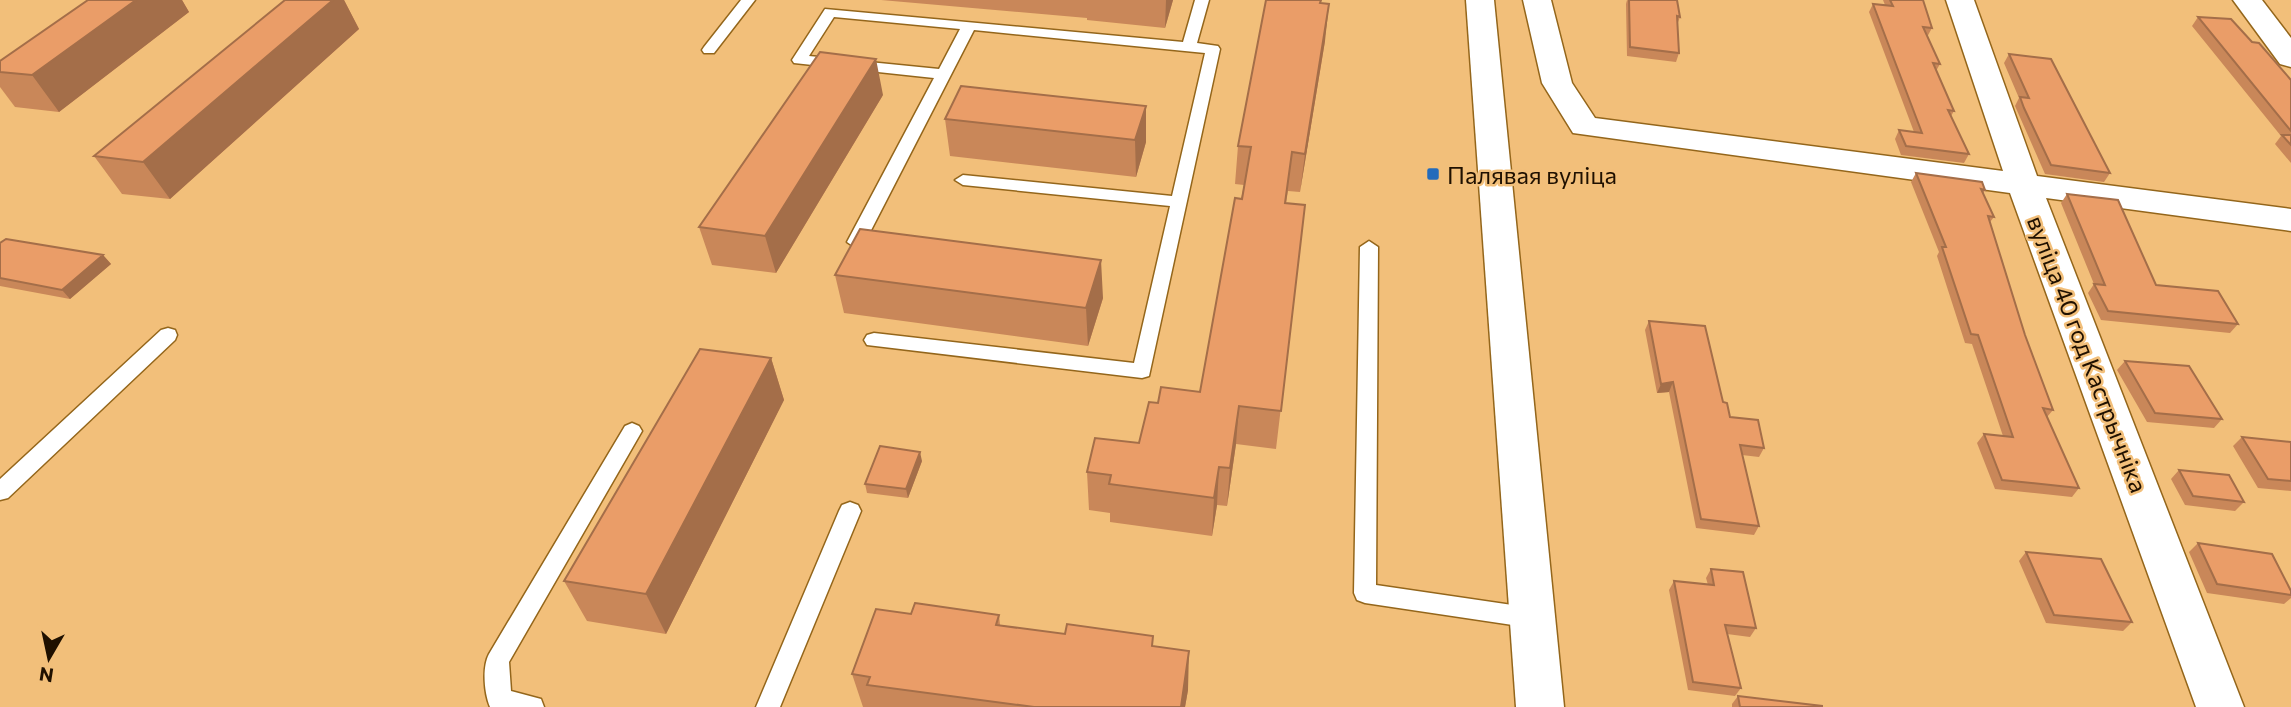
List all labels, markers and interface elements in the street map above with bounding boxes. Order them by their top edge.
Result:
place label: Палявая вуліца [1447,160,1617,189]
marker: Палявая вуліца [1425,166,1441,182]
street label: вуліца 40 год Кастрычніка [2022,212,2154,496]
north arrow [14,623,84,693]
text: N [37,663,55,688]

